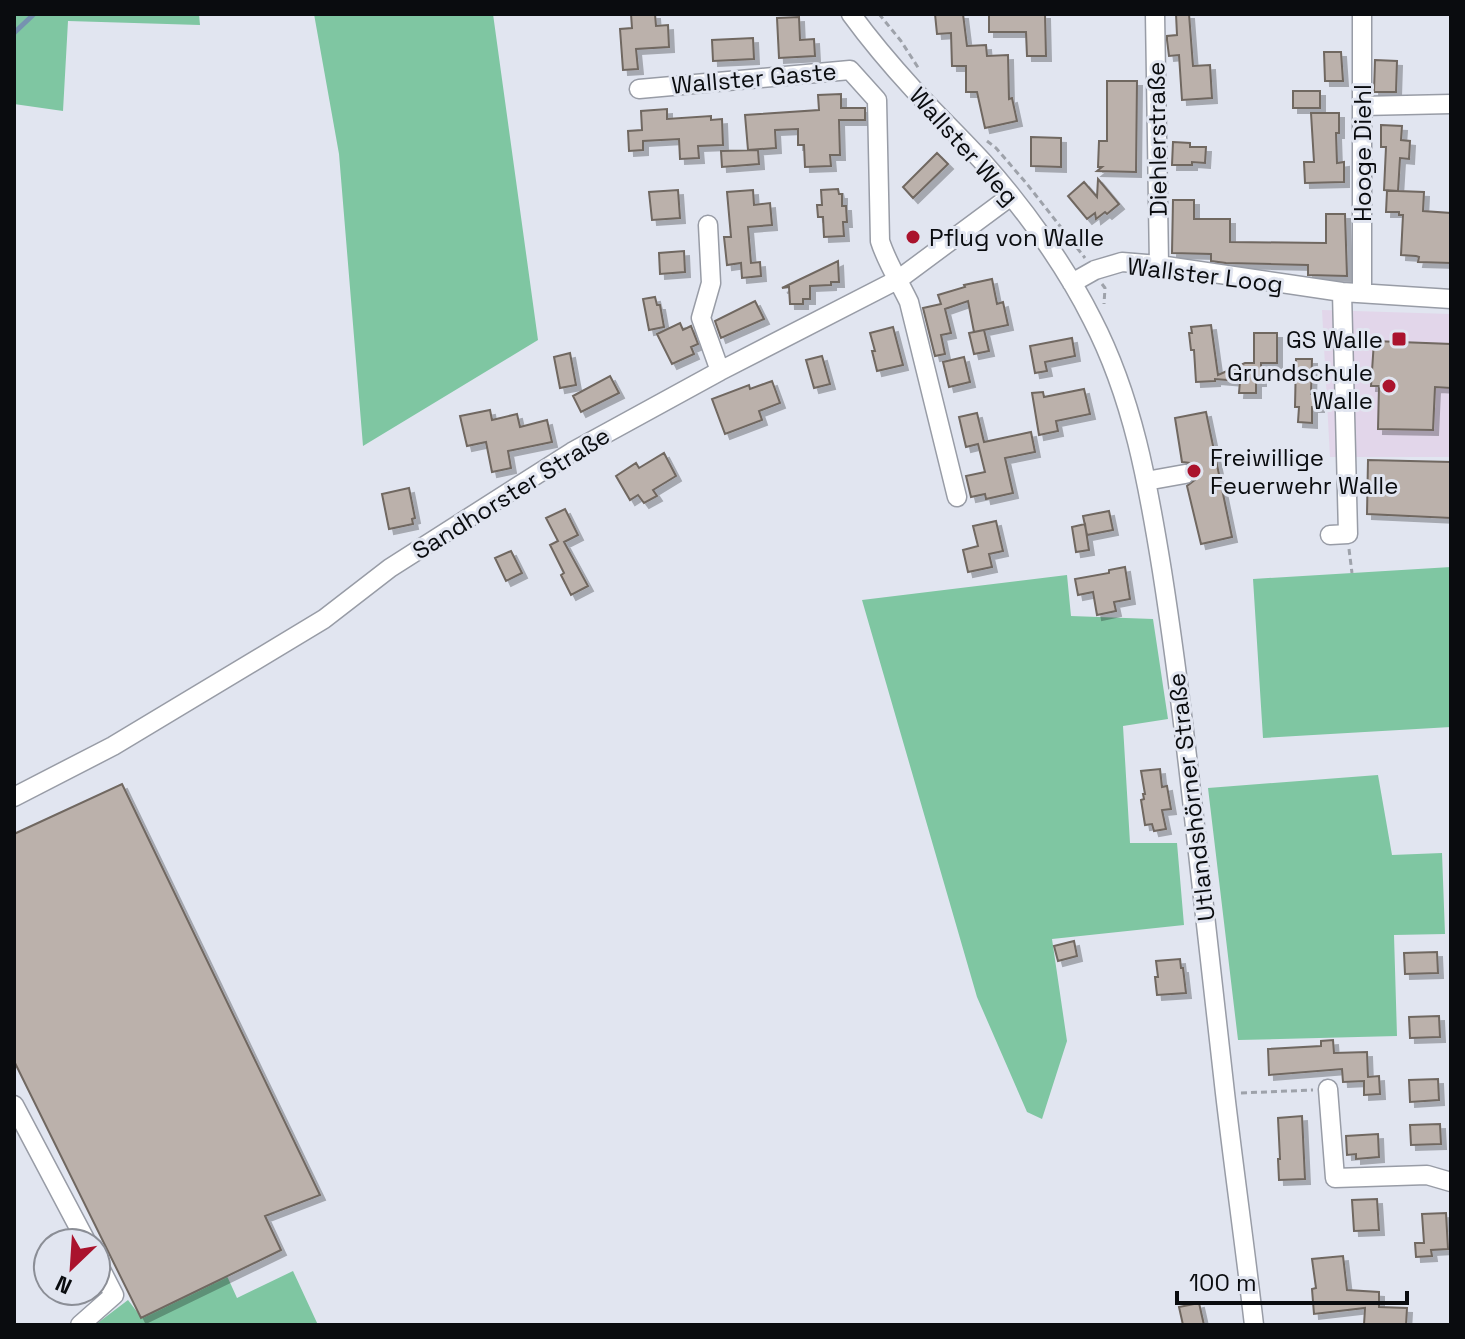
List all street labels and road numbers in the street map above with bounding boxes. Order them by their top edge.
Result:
street label: Wallster Gaste [670,55,838,101]
street label: Diehlerstraße [1140,61,1174,217]
street label: Wallster Weg [903,80,1025,212]
street label: Hooge Diehl [1347,84,1378,222]
street label: Wallster Loog [1125,250,1285,300]
street label: Sandhorster Straße [407,420,615,566]
street label: Utlandshörner Straße [1160,671,1222,923]

